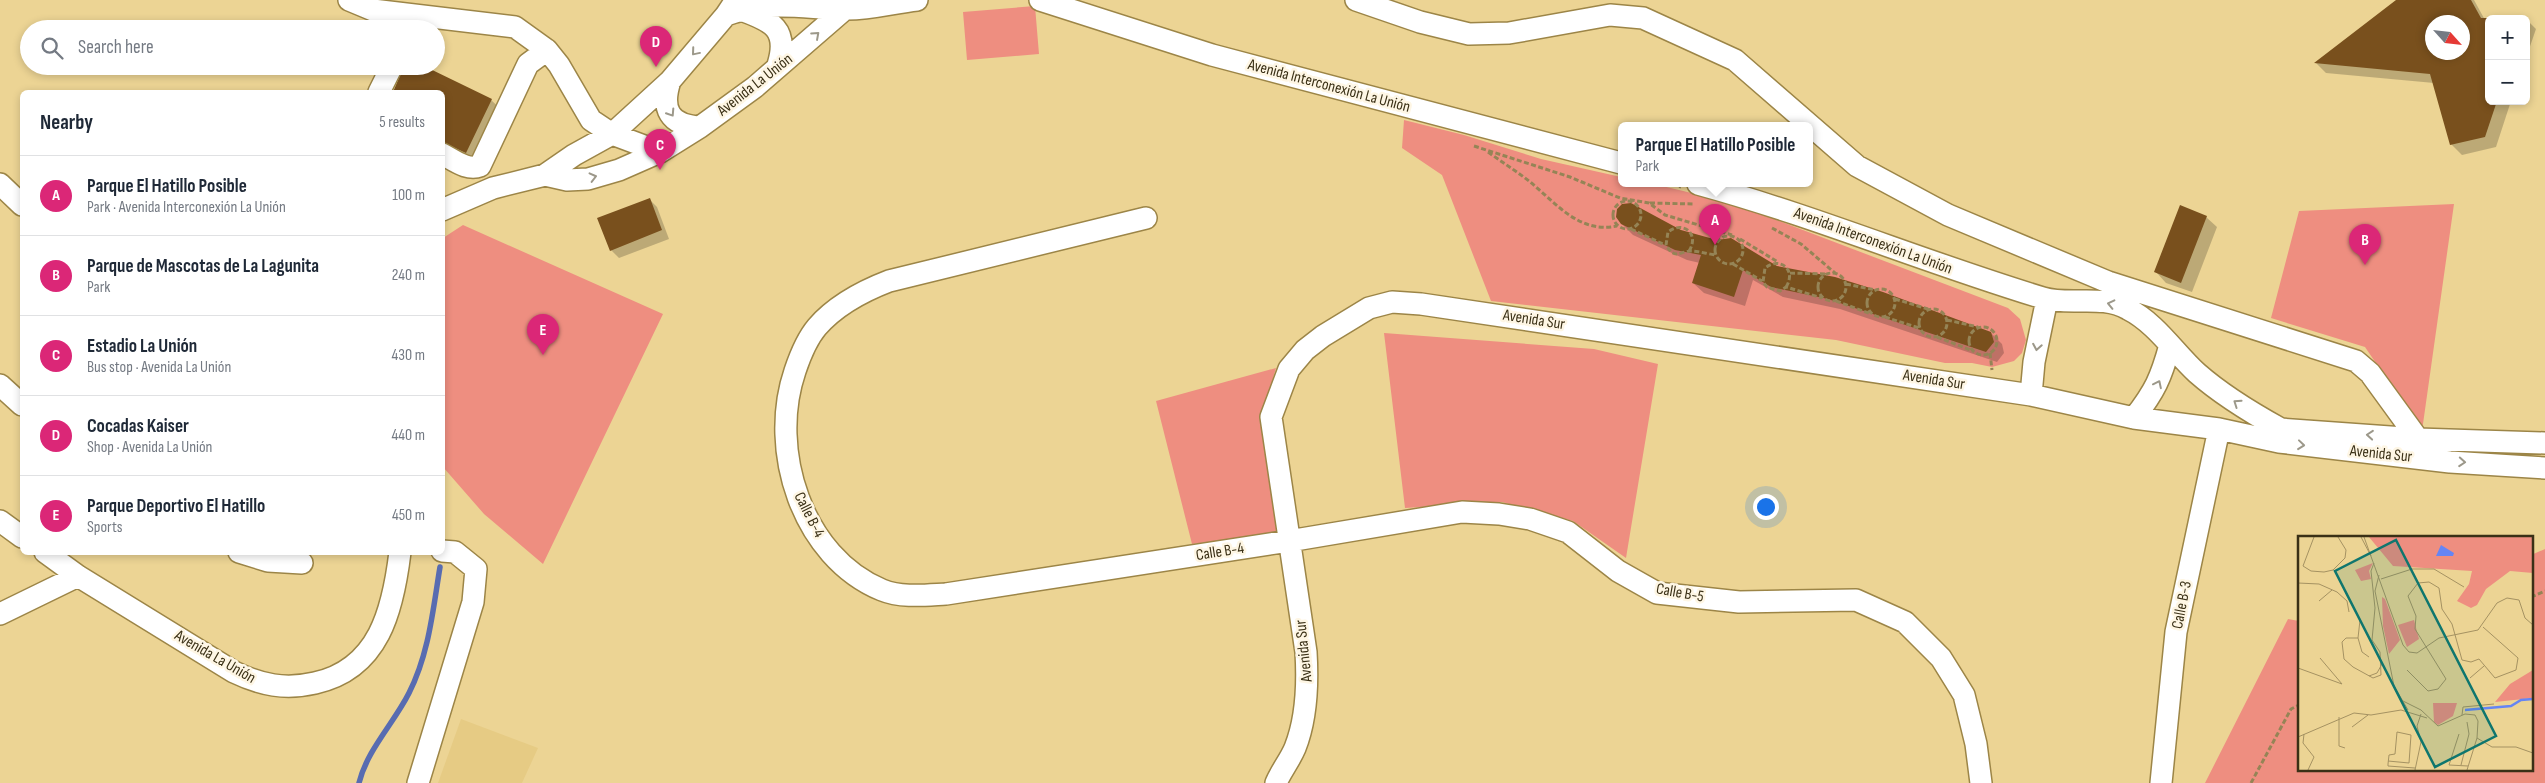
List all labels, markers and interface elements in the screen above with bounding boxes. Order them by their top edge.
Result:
north arrow [2425,15,2470,60]
map controls [2485,15,2530,105]
button: + [2485,15,2530,60]
search box [20,20,445,75]
pin: D [640,26,672,67]
one-way arrow [810,32,819,41]
icon: search [38,34,66,62]
text: Search here [78,36,154,59]
one-way arrow [691,47,700,56]
street label: Avenida La Unión [713,50,796,121]
street label: Avenida Interconexión La Unión [1245,55,1412,117]
button: − [2485,60,2530,105]
one-way arrow [665,108,675,117]
text: Nearby [40,110,93,135]
text: 5 results [379,113,425,132]
popup [1618,122,1813,187]
pin: C [644,129,676,170]
text: Parque El Hatillo Posible [1636,134,1795,157]
text: Park [1636,157,1659,176]
one-way arrow [588,172,597,183]
text: Parque El Hatillo Posible [87,175,247,198]
text: A [52,186,60,205]
text: 100 m [392,186,425,205]
text: Park · Avenida Interconexión La Unión [87,198,286,217]
street label: Avenida Interconexión La Unión [1790,203,1955,278]
pin: A [1699,204,1731,245]
pin: B [2349,224,2381,265]
text: Parque de Mascotas de La Lagunita [87,255,319,278]
text: B [52,266,60,285]
text: 240 m [392,266,425,285]
text: Park [87,278,110,297]
one-way arrow [2106,299,2115,310]
street label: Avenida Sur [1501,306,1567,334]
pin: E [527,314,559,355]
text: Estadio La Unión [87,335,197,358]
one-way arrow [2032,342,2043,351]
text: C [52,346,60,365]
text: 430 m [392,346,425,365]
text: Bus stop · Avenida La Unión [87,358,231,377]
street label: Avenida Sur [1901,366,1967,394]
one-way arrow [2151,380,2162,389]
one-way arrow [2233,400,2242,409]
text: Cocadas Kaiser [87,415,189,438]
text: D [52,426,60,445]
text: 440 m [392,426,425,445]
one-way arrow [2365,430,2373,441]
text: Shop · Avenida La Unión [87,438,212,457]
one-way arrow [2297,439,2305,450]
street label: Avenida Sur [2348,441,2413,467]
one-way arrow [2458,457,2466,468]
street label: Calle B-4 [790,489,829,541]
your location [1753,494,1779,520]
text: Parque Deportivo El Hatillo [87,495,265,518]
text: E [53,506,59,525]
text: 450 m [392,506,425,525]
text: Sports [87,518,122,537]
inset map [2298,536,2532,770]
street label: Calle B-4 [1195,539,1246,565]
street label: Calle B-5 [1655,579,1705,607]
street label: Calle B-3 [2168,579,2196,631]
street label: Avenida Sur [1291,619,1317,684]
street label: Avenida La Unión [170,626,259,688]

